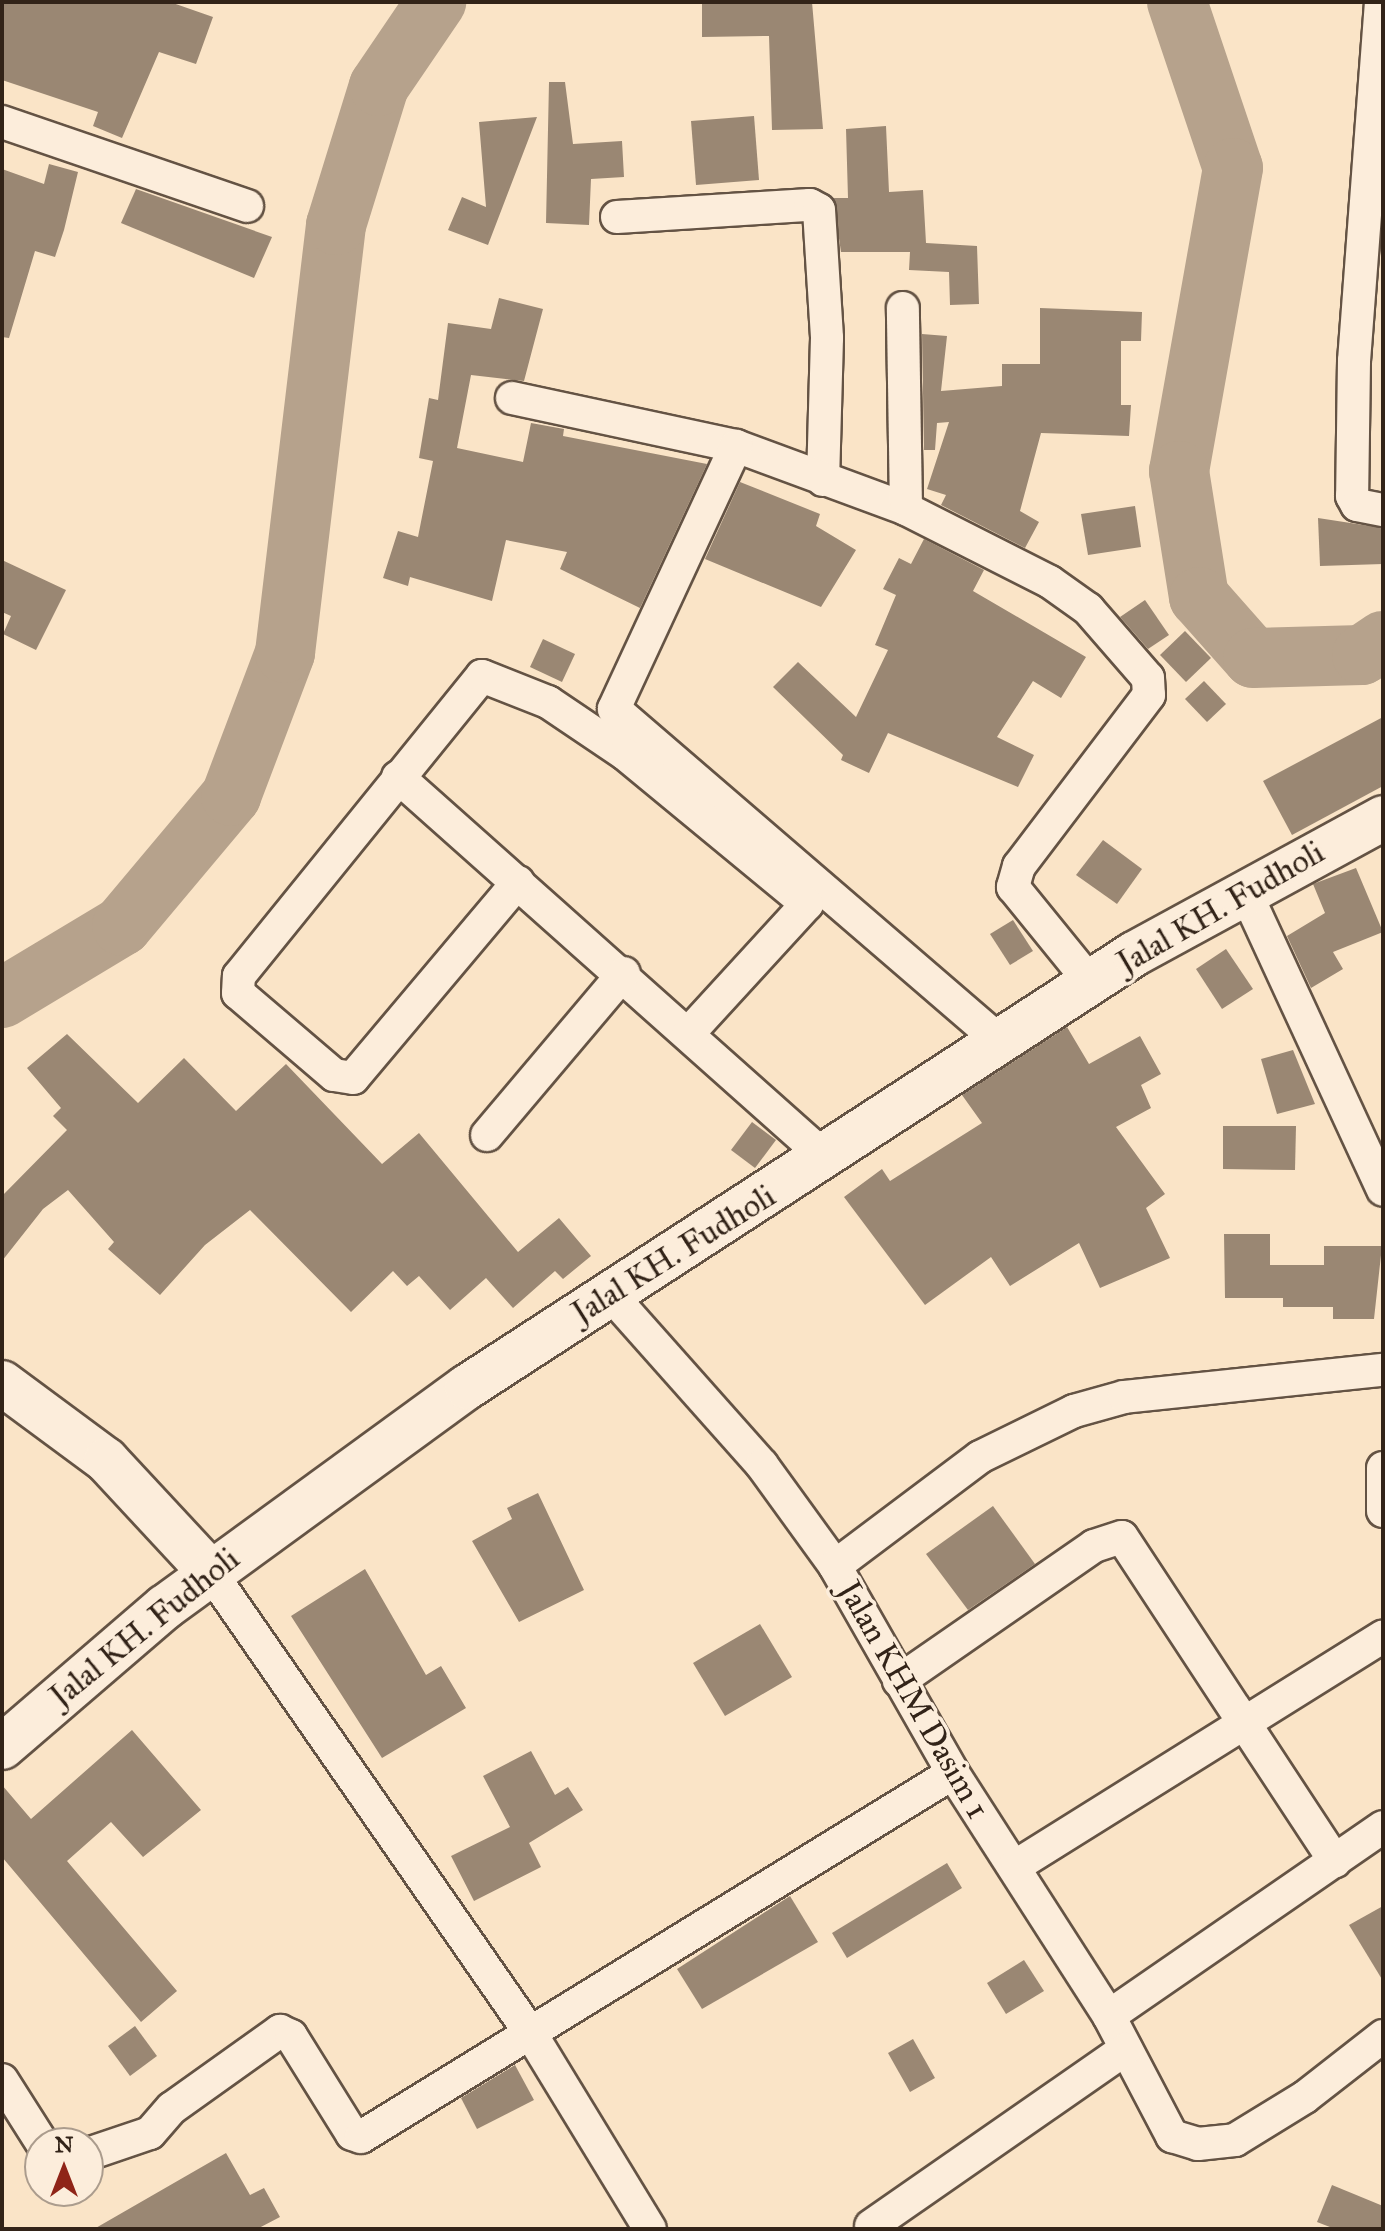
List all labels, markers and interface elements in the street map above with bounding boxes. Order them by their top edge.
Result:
street label: Jalal KH. Fudholi [1111,833,1331,983]
street label: Jalal KH. Fudholi [565,1177,783,1333]
street label: Jalal KH. Fudholi [43,1540,247,1716]
street label: Jalan KHM Dasim 1 [829,1574,997,1826]
north arrow [24,2127,104,2207]
text: N [55,2131,73,2158]

